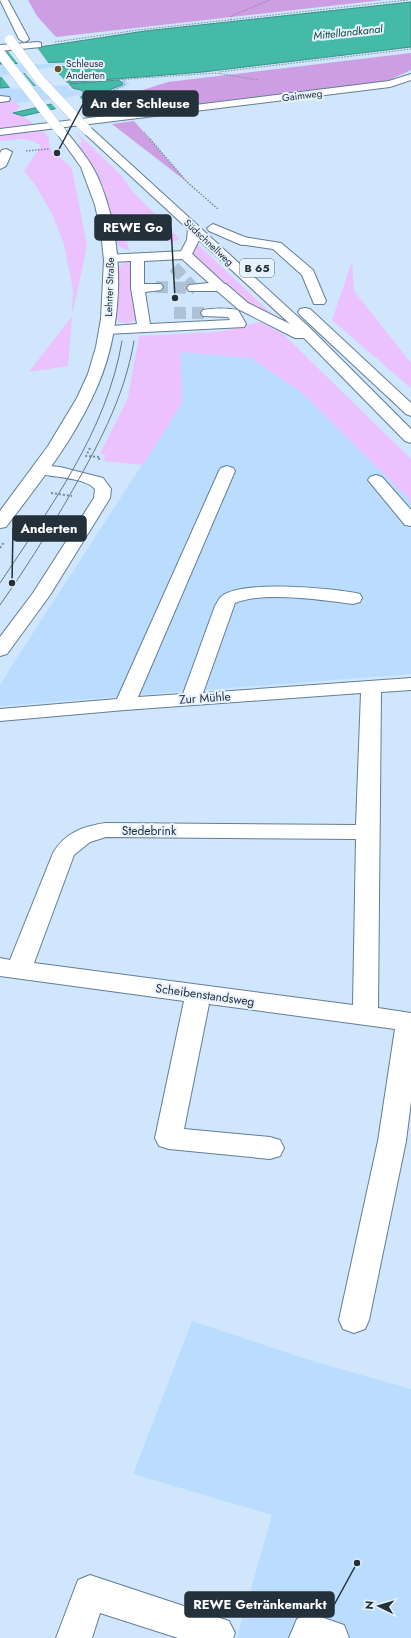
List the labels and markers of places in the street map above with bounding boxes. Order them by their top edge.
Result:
place label: Schleuse Anderten [66,56,105,83]
marker: Schleuse Anderten [53,64,63,74]
callout: An der Schleuse [83,91,198,116]
callout: REWE Go [95,215,171,240]
callout: Anderten [13,516,86,541]
callout: REWE Getränkemarkt [185,1592,334,1617]

